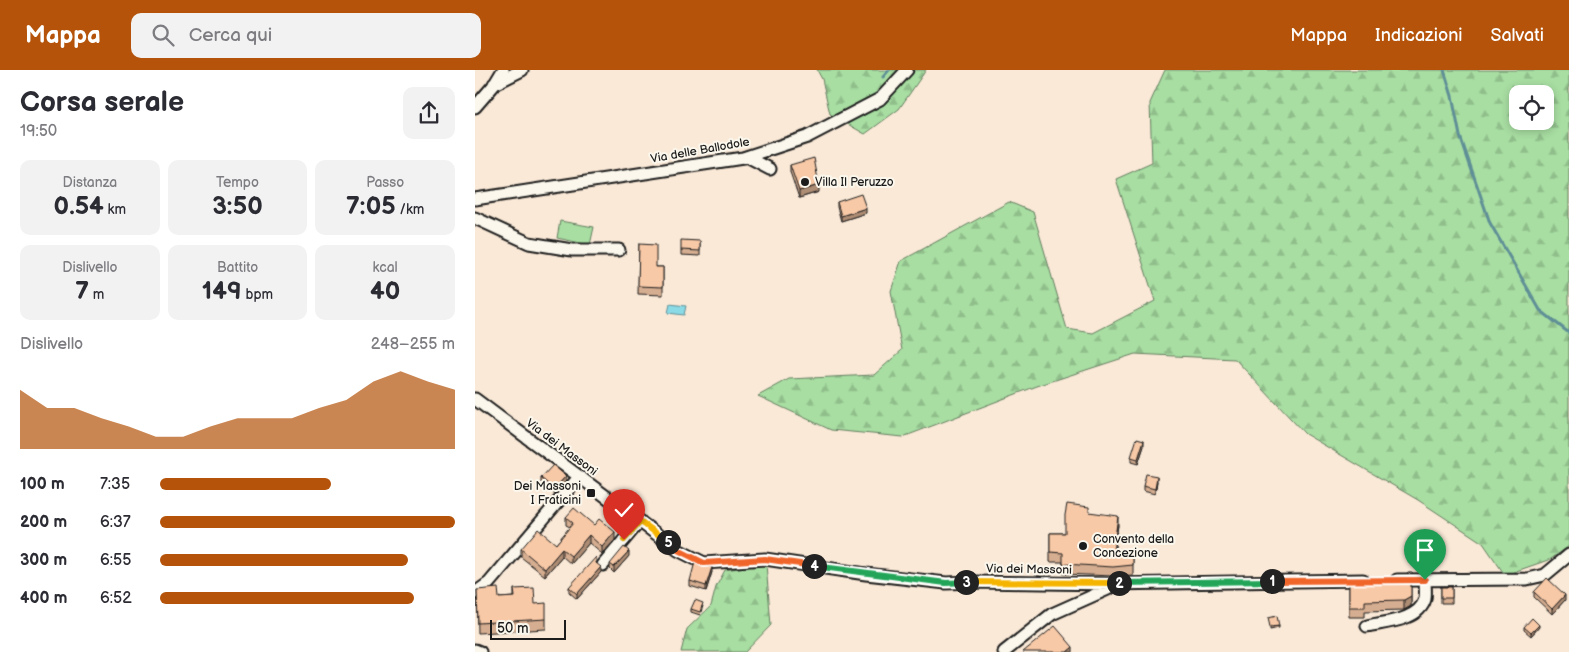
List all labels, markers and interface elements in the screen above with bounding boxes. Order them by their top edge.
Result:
search box [131,13,481,58]
text: Mappa [25,21,101,50]
icon: search [149,21,177,49]
text: Cerca qui [189,24,272,47]
text: Mappa [1290,25,1347,46]
text: Indicazioni [1375,25,1463,46]
text: Salvati [1491,25,1544,46]
map controls [1509,85,1554,130]
button: locate [1509,85,1554,130]
text: Corsa serale [20,86,184,119]
button: share [403,87,455,139]
text: 19:50 [20,122,57,141]
street label: Via delle Ballodole [649,134,751,167]
text: Distanza [63,174,117,191]
text: Tempo [216,174,259,191]
text: Passo [366,174,404,191]
place label: Villa Il Peruzzo [815,175,894,190]
marker: Villa Il Peruzzo [799,176,811,188]
text: 0.54 [54,191,104,222]
text: 3:50 [212,191,263,222]
text: 7:05 [346,191,396,222]
text: km [104,201,126,218]
text: /km [396,201,424,218]
text: Dislivello [62,259,117,276]
text: Battito [217,259,258,276]
text: kcal [373,259,398,276]
text: 7 [75,276,89,307]
text: 149 [202,276,242,307]
text: 40 [370,276,400,307]
text: m [89,286,104,303]
text: bpm [242,286,273,303]
text: Dislivello [20,335,83,354]
text: 248–255 m [371,335,455,354]
street label: Via dei Massoni [523,416,601,479]
text: 100 m [20,475,65,494]
text: 7:35 [100,475,130,494]
place label: Dei Massoni I Fraticini [514,479,581,508]
marker: Dei Massoni I Fraticini [585,487,597,499]
pin [603,489,645,540]
icon: check [610,496,638,524]
text: 200 m [20,513,67,532]
text: 6:37 [100,513,131,532]
pin [1404,529,1446,580]
pin: 5 [655,530,681,554]
place label: Convento della Concezione [1093,532,1174,561]
text: 5 [664,534,673,551]
icon: arrive [1411,536,1439,564]
marker: Convento della Concezione [1077,540,1089,552]
text: 300 m [20,551,67,570]
text: 6:55 [100,551,131,570]
pin: 4 [801,554,827,578]
text: 4 [810,558,819,575]
street label: Via dei Massoni [986,561,1072,578]
pin: 1 [1259,568,1285,594]
pin: 3 [953,570,979,594]
pin: 2 [1107,570,1131,596]
text: 1 [1270,573,1275,590]
text: 3 [962,574,971,591]
text: 2 [1115,575,1124,592]
text: 400 m [20,589,67,608]
text: 6:52 [100,589,132,608]
scale bar [490,617,566,640]
text: 50 m [497,620,529,637]

